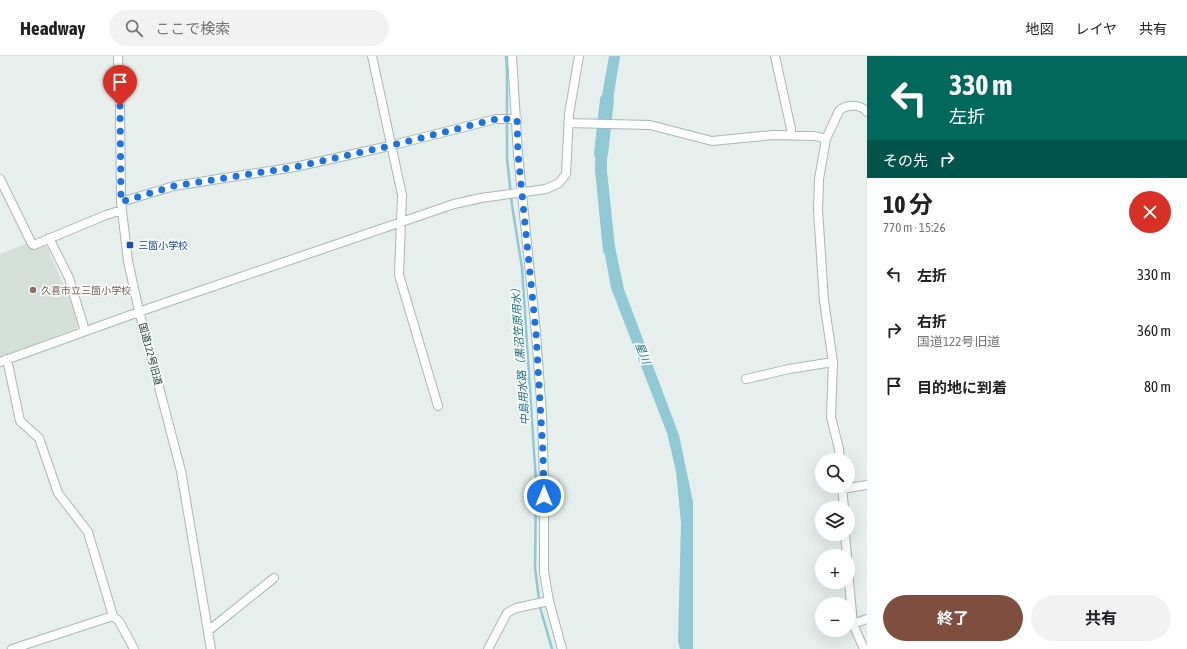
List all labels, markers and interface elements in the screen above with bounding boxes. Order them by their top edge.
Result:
search box [109,10,389,46]
text: Headway [20,17,85,39]
icon: search [123,17,145,39]
text: ここで検索 [155,20,230,37]
text: 地図 [1025,21,1053,37]
text: レイヤ [1075,21,1117,37]
text: 共有 [1139,21,1167,37]
pin [103,65,137,106]
text: 330 m [949,69,1012,101]
icon: arrive [109,71,131,93]
icon: left [883,72,935,124]
text: 左折 [949,106,985,127]
icon: right [936,148,958,170]
text: その先 [883,152,928,169]
text: 10 分 [883,191,933,218]
button: close [1129,191,1171,233]
text: 770 m · 15:26 [883,220,946,235]
marker: 三箇小学校 [125,240,135,250]
place label: 三箇小学校 [138,240,188,251]
icon: left [883,263,905,285]
text: 330 m [1137,266,1171,283]
text: 左折 [917,267,947,284]
water label: 中島用水路（黒沼笠原用水） [509,282,531,426]
marker: 久喜市立三箇小学校 [28,285,38,295]
place label: 久喜市立三箇小学校 [41,285,131,296]
text: 右折 [917,313,947,330]
icon: right [883,319,905,341]
street label: 国道122号旧道 [137,322,164,387]
text: 360 m [1137,322,1171,339]
text: 国道122号旧道 [917,334,1000,349]
water label: 星川 [633,341,653,366]
icon: arrive [883,375,905,397]
text: 80 m [1144,378,1171,395]
text: 目的地に到着 [917,379,1007,396]
map controls [815,453,855,637]
button: search [815,453,855,493]
position arrow [523,475,565,517]
button: layers [815,501,855,541]
button: + [815,549,855,589]
button: 終了 [883,595,1023,641]
button: 共有 [1031,595,1171,641]
button: − [815,597,855,637]

